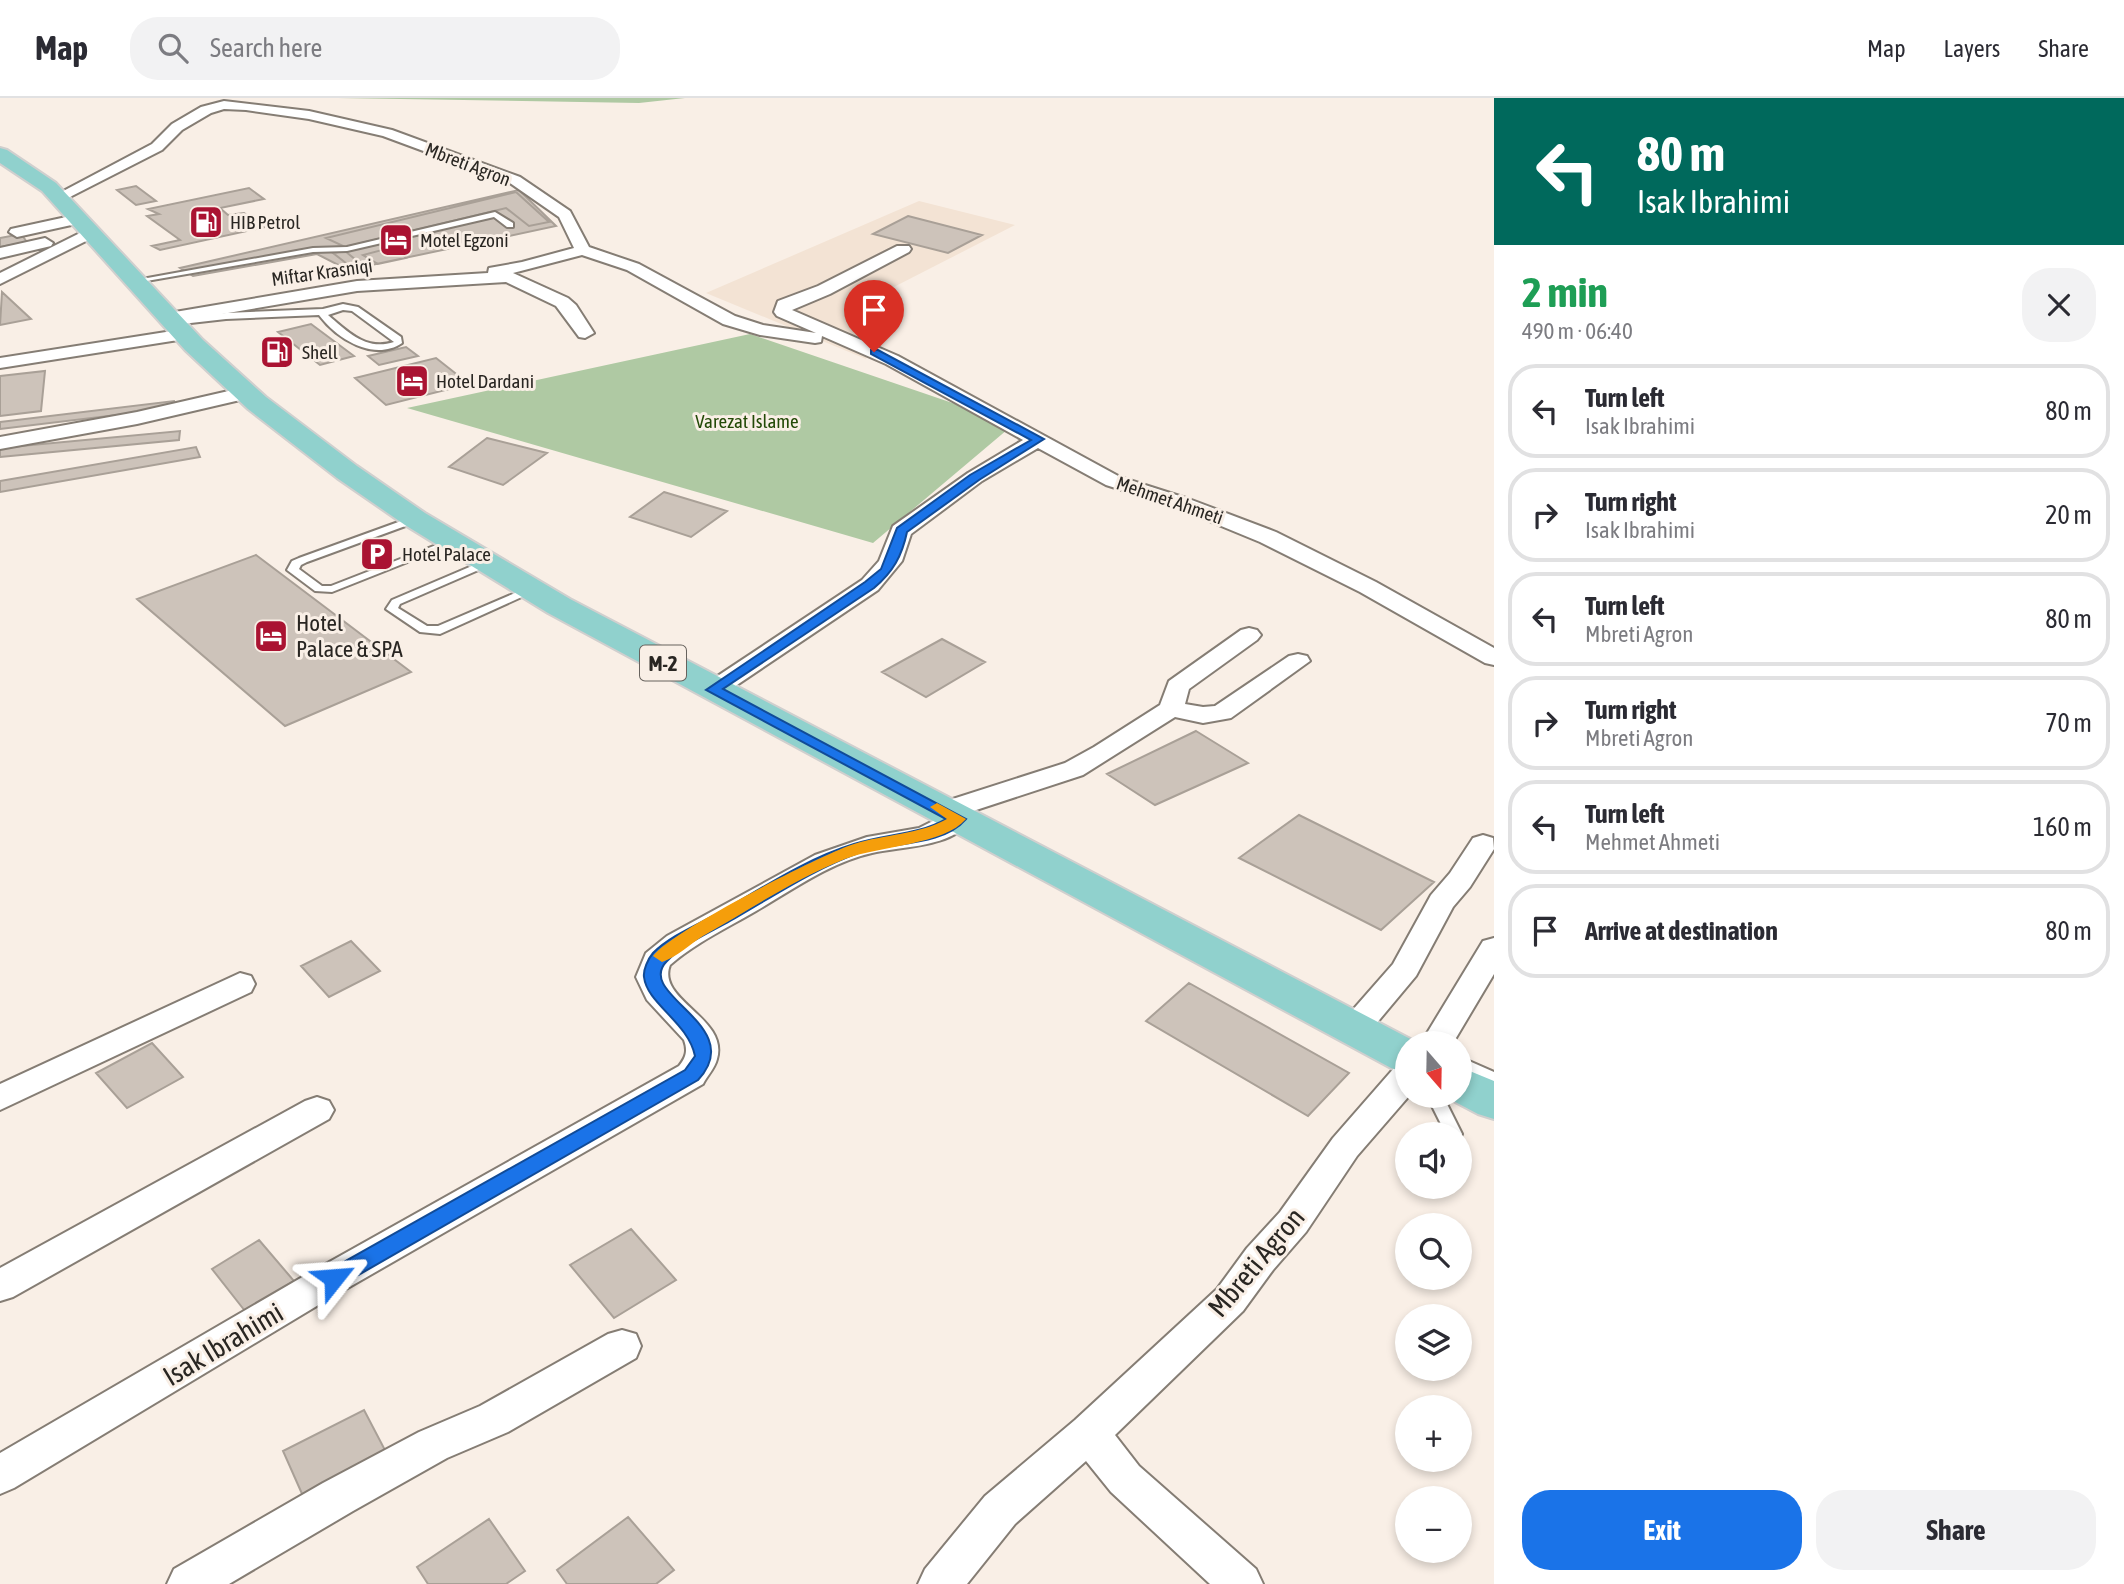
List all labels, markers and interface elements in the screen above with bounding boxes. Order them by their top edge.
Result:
search box [130,17,620,80]
text: Map [35,29,88,67]
icon: search [154,29,192,67]
text: Search here [210,33,322,63]
text: Map [1867,35,1906,62]
text: Layers [1944,35,2000,62]
text: Share [2038,35,2089,62]
text: 80 m [1637,125,1725,181]
icon: left [1522,126,1613,217]
street label: Mbreti Agron [422,138,514,190]
text: Isak Ibrahimi [1637,183,1790,220]
fuel station icon: HIB Petrol [187,203,225,241]
place label: HIB Petrol [230,211,300,233]
hotel icon: Motel Egzoni [377,221,415,259]
place label: Motel Egzoni [420,229,509,251]
street label: Miftar Krasniqi [270,254,374,290]
text: 2 min [1522,268,1608,316]
button: close [2022,268,2096,342]
pin [844,280,904,352]
icon: arrive [855,291,893,329]
text: 490 m · 06:40 [1522,318,1633,344]
fuel station icon: Shell [258,333,296,371]
place label: Shell [302,341,338,363]
hotel icon: Hotel Dardani [393,362,431,400]
place label: Hotel Dardani [436,370,534,392]
text: Turn left [1585,383,1665,413]
icon: left [1526,392,1564,430]
text: 80 m [2045,396,2092,426]
park label: Varezat Islame [695,410,799,432]
text: Isak Ibrahimi [1585,413,1695,439]
street label: Mehmet Ahmeti [1114,471,1226,529]
text: Turn right [1585,487,1676,517]
icon: right [1526,496,1564,534]
text: 20 m [2045,500,2092,530]
text: Isak Ibrahimi [1585,517,1695,543]
parking icon: Hotel Palace [358,535,396,573]
place label: Hotel Palace [402,543,491,565]
text: Turn left [1585,591,1665,621]
icon: left [1526,600,1564,638]
text: 80 m [2045,604,2092,634]
place label: Hotel Palace & SPA [296,610,404,662]
hotel icon: Hotel Palace & SPA [252,617,290,655]
text: Mbreti Agron [1585,621,1694,647]
road number: M-2 [640,646,686,680]
text: Turn right [1585,695,1676,725]
icon: right [1526,704,1564,742]
text: 70 m [2045,708,2092,738]
text: Mbreti Agron [1585,725,1694,751]
text: Turn left [1585,799,1665,829]
icon: left [1526,808,1564,846]
text: 160 m [2033,812,2092,842]
text: Mehmet Ahmeti [1585,829,1720,855]
icon: arrive [1526,912,1564,950]
text: Arrive at destination [1585,916,1778,946]
text: 80 m [2045,916,2092,946]
north arrow [1395,1031,1472,1108]
map controls [1395,1031,1472,1563]
button: sound [1395,1122,1472,1199]
street label: Mbreti Agron [1201,1201,1311,1323]
button: search [1395,1213,1472,1290]
position arrow [297,1241,371,1315]
street label: Isak Ibrahimi [157,1296,289,1392]
button: layers [1395,1304,1472,1381]
button: + [1395,1395,1472,1472]
button: − [1395,1486,1472,1563]
button: Exit [1522,1490,1802,1570]
button: Share [1816,1490,2096,1570]

